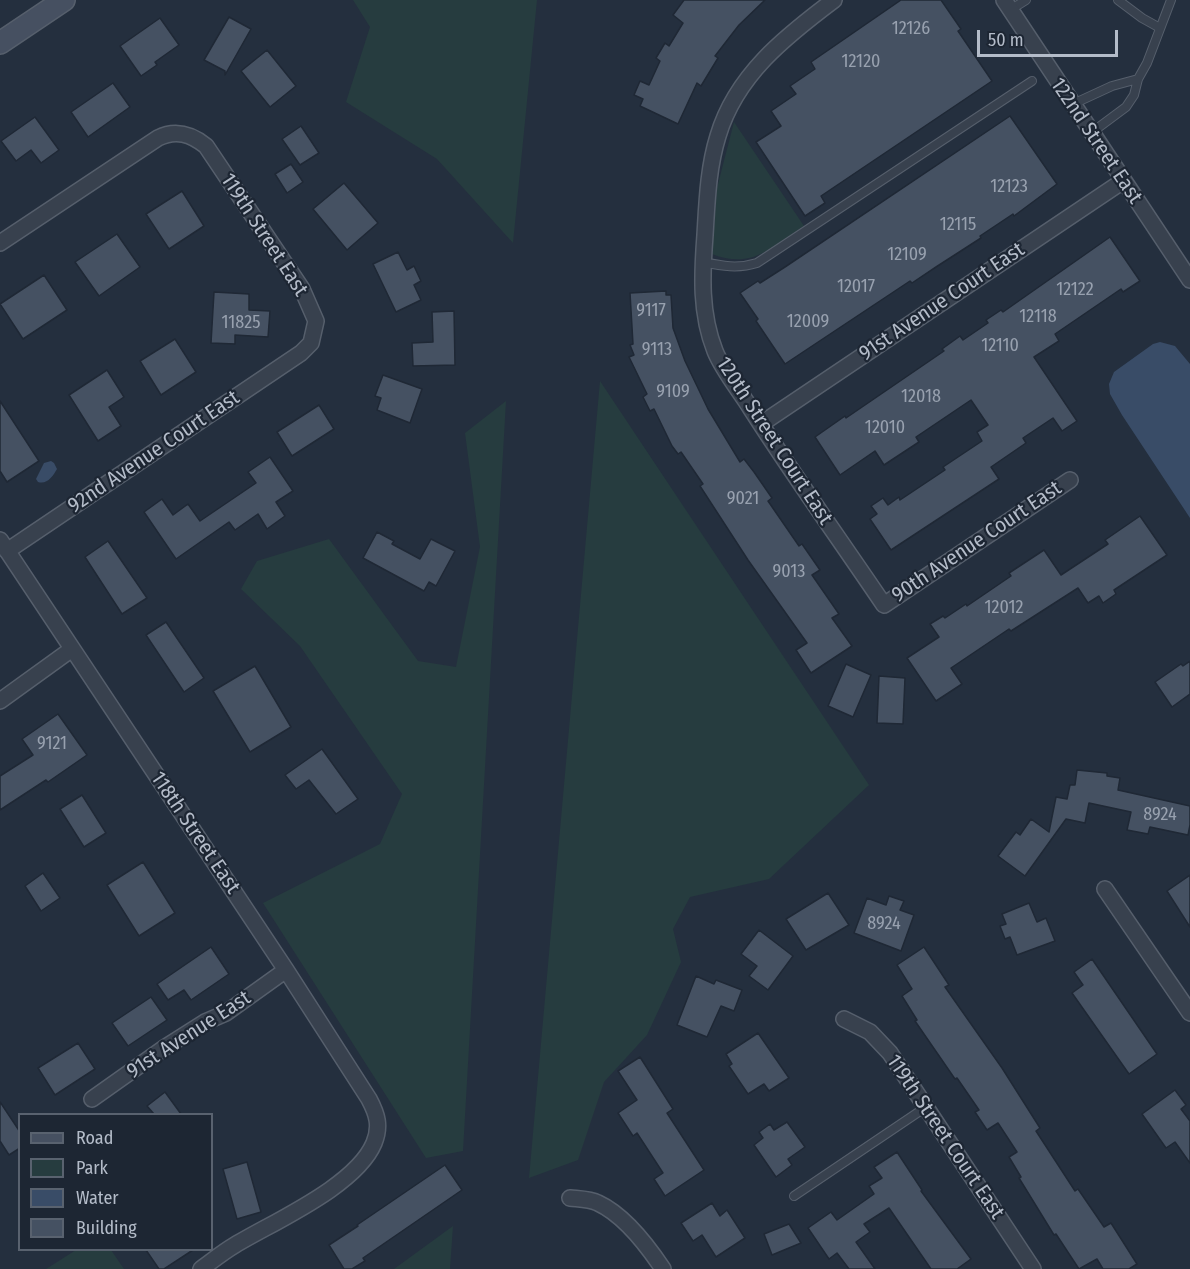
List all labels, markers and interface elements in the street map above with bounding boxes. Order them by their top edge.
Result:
house number: 12126 [892,18,930,40]
scale bar [980,18,1121,56]
text: 50 m [988,29,1024,51]
house number: 12120 [842,51,880,73]
street label: 122nd Street East [1045,73,1147,209]
street label: 119th Street East [215,169,313,301]
house number: 12123 [990,176,1028,198]
house number: 12115 [940,214,976,236]
street label: 91st Avenue Court East [855,237,1029,367]
house number: 12109 [887,244,927,266]
house number: 12017 [837,276,875,298]
house number: 12122 [1056,279,1094,301]
house number: 9117 [636,300,666,322]
house number: 12118 [1019,306,1057,328]
house number: 12009 [787,311,829,333]
house number: 11825 [222,312,260,334]
house number: 12110 [981,335,1019,357]
house number: 9113 [642,339,672,361]
street label: 120th Street Court East [710,352,838,530]
house number: 9109 [656,381,690,403]
street label: 92nd Avenue Court East [63,385,245,519]
house number: 12018 [901,386,941,408]
house number: 12010 [865,417,905,439]
street label: 90th Avenue Court East [887,476,1067,608]
house number: 9021 [727,488,759,510]
house number: 9013 [773,561,805,583]
house number: 12012 [985,597,1023,619]
house number: 9121 [37,733,67,755]
street label: 118th Street East [145,767,245,899]
house number: 8924 [1143,804,1177,826]
house number: 8924 [867,913,901,935]
street label: 91st Avenue East [122,986,256,1084]
street label: 119th Street Court East [881,1050,1009,1224]
legend [18,1113,213,1251]
text: Road [76,1127,113,1149]
text: Park [76,1157,108,1179]
text: Water [76,1187,119,1209]
text: Building [76,1217,137,1239]

